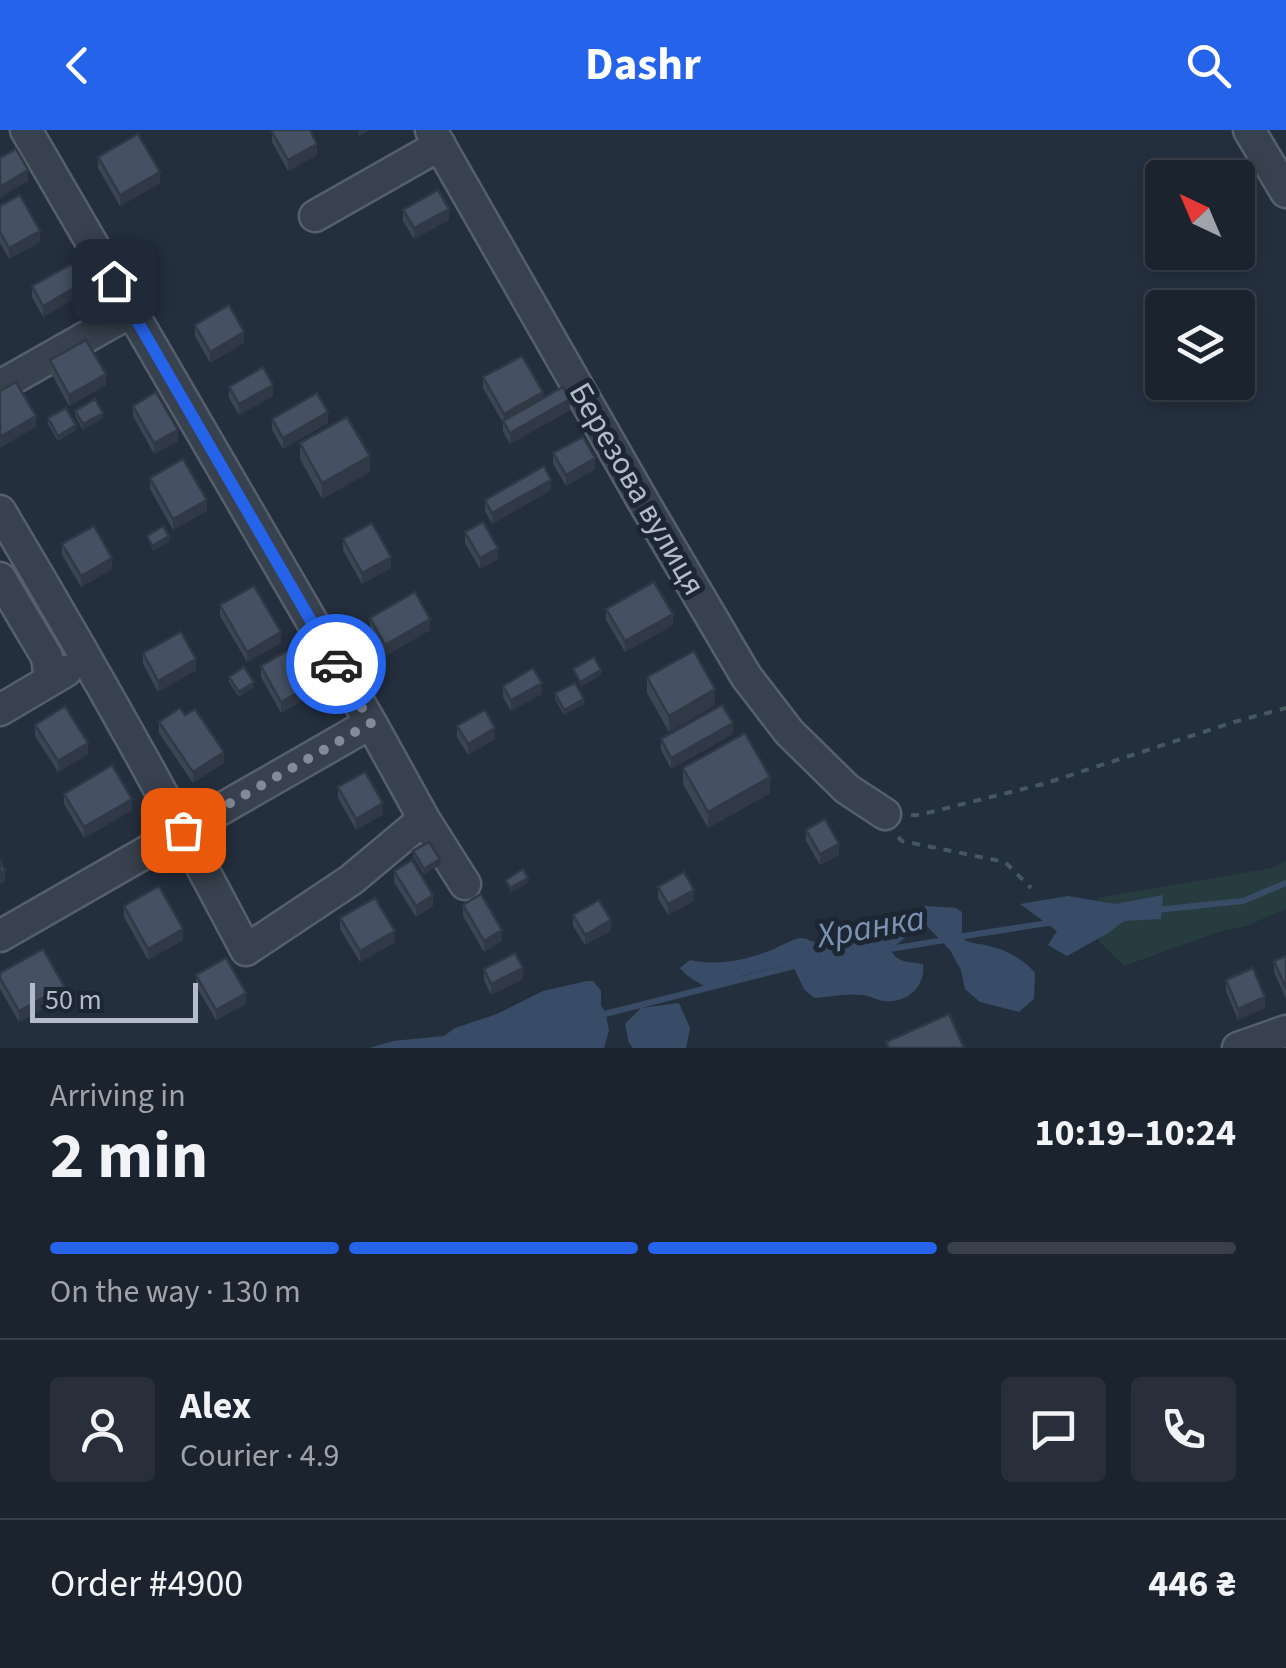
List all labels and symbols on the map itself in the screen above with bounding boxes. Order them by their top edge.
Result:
north arrow [1145,160,1255,270]
pin [72,239,157,324]
street label: Березова вулиця [557,374,717,604]
courier [286,614,386,714]
pin [141,788,226,873]
water label: Хранка [811,893,929,961]
scale bar [30,978,198,1023]

